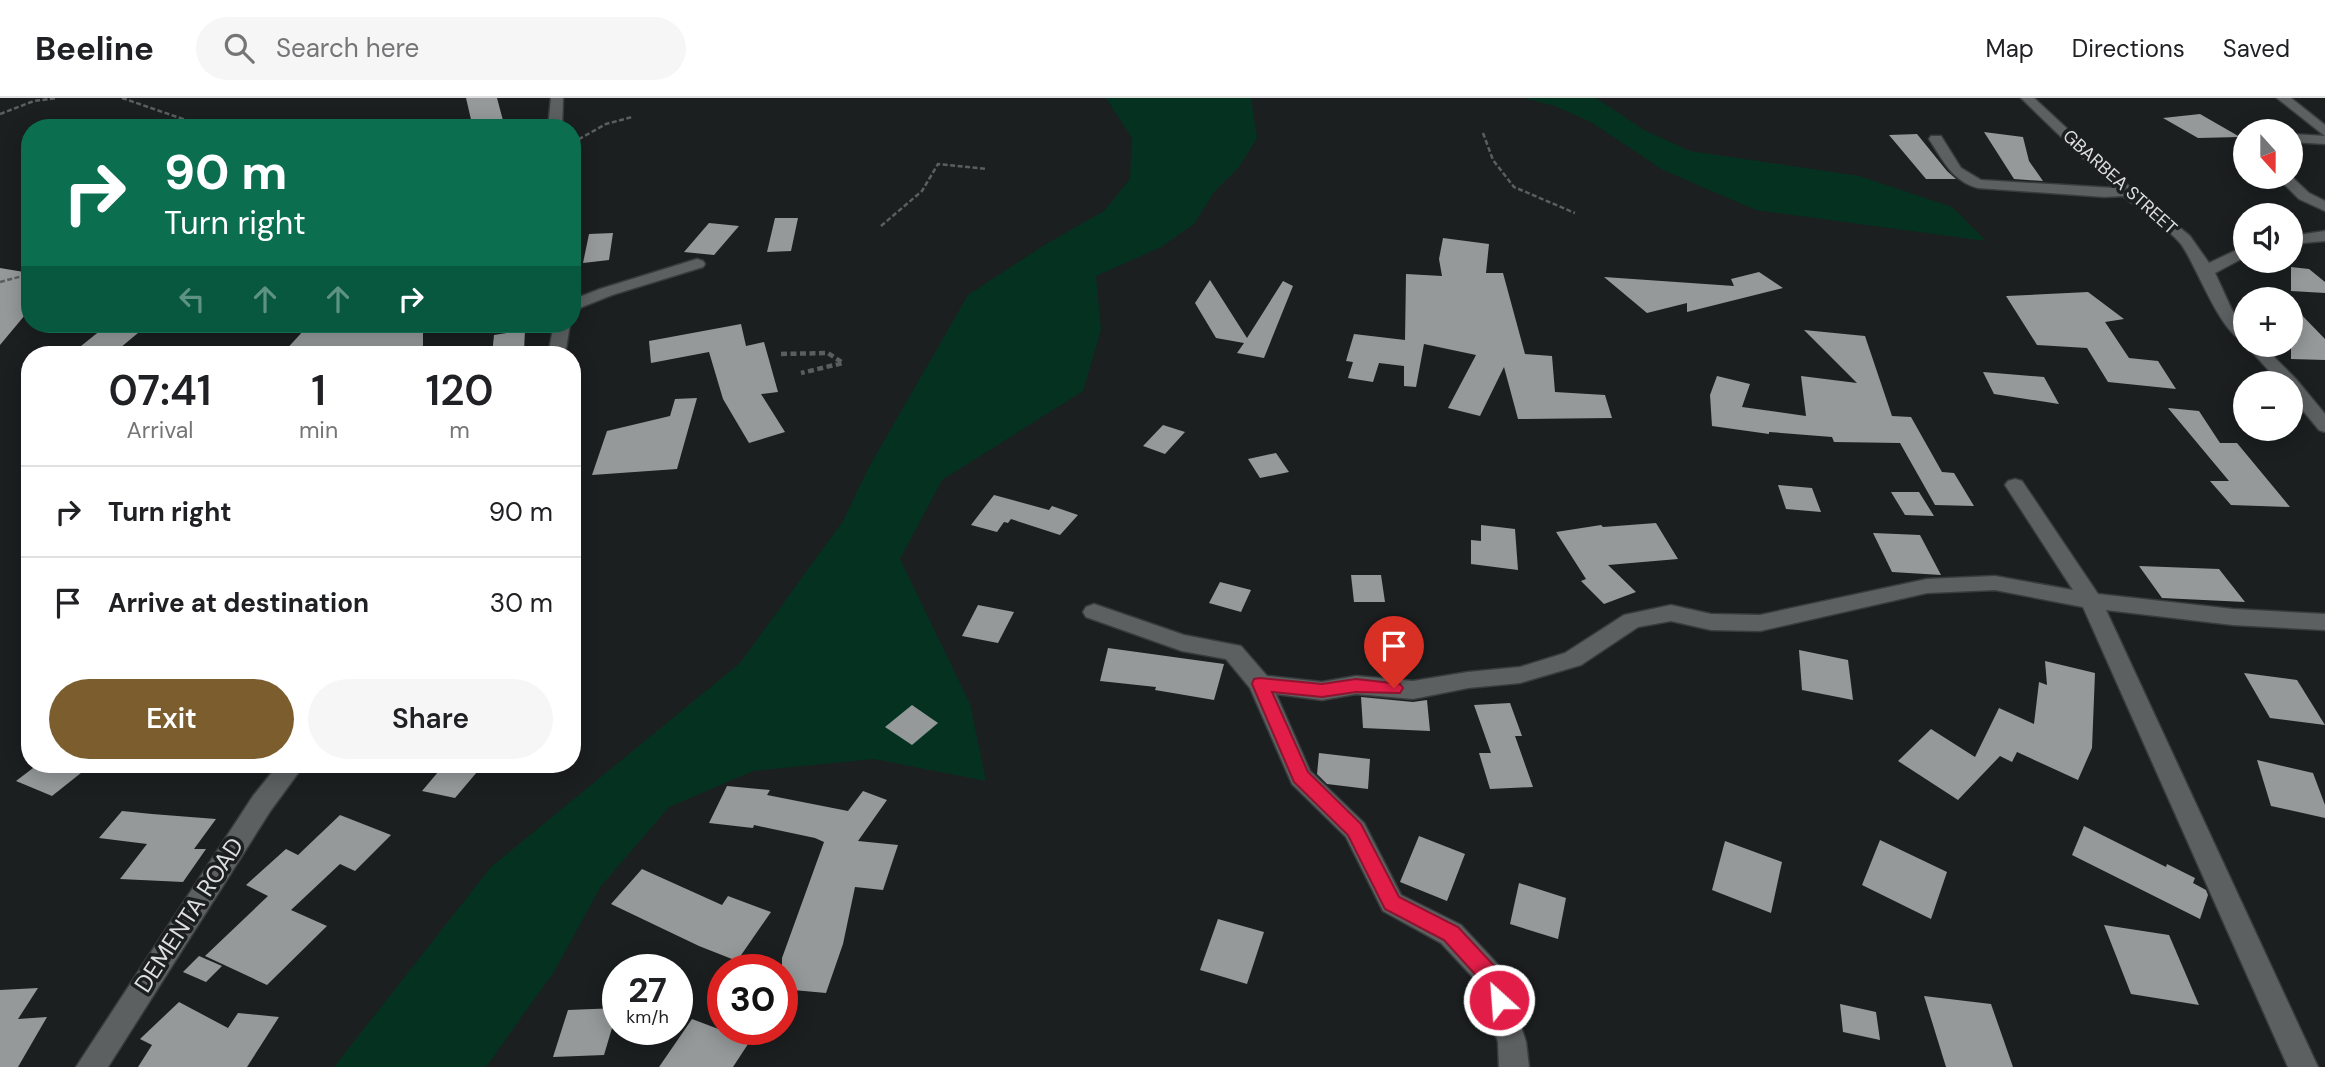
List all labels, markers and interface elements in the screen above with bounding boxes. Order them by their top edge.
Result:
search box [196,17,686,80]
text: Beeline [35,27,154,70]
icon: search [220,29,258,67]
text: Search here [276,31,419,65]
text: Map [1986,33,2034,64]
text: Directions [2072,33,2185,64]
text: Saved [2223,33,2290,64]
north arrow [2233,119,2303,189]
map controls [2233,119,2303,441]
street label: GBARBEA STREET [2058,124,2182,240]
text: 90 m [164,140,287,204]
icon: right [49,147,140,238]
text: Turn right [164,202,306,244]
button: sound [2233,203,2303,273]
icon: left [173,280,211,318]
icon: ahead [246,280,284,318]
icon: ahead [319,280,357,318]
icon: right [392,280,430,318]
button: + [2233,287,2303,357]
text: 07:41 [108,363,211,418]
text: 1 [311,363,326,418]
text: 120 [426,363,493,418]
button: − [2233,371,2303,441]
text: Arrival [126,415,193,445]
text: min [299,415,338,445]
text: m [449,415,470,445]
icon: right [49,493,87,531]
text: Turn right [108,495,232,529]
text: 90 m [489,495,553,529]
icon: arrive [49,584,87,622]
text: Arrive at destination [108,586,369,620]
text: 30 m [490,586,553,620]
pin [1364,616,1424,688]
icon: arrive [1375,627,1413,665]
button: Exit [49,679,294,759]
button: Share [308,679,553,759]
street label: DEMENTA ROAD [127,831,250,998]
speed limit sign: 30 [707,954,798,1045]
position arrow [1462,963,1536,1037]
text: 27 [628,967,667,1013]
text: km/h [626,1005,669,1029]

